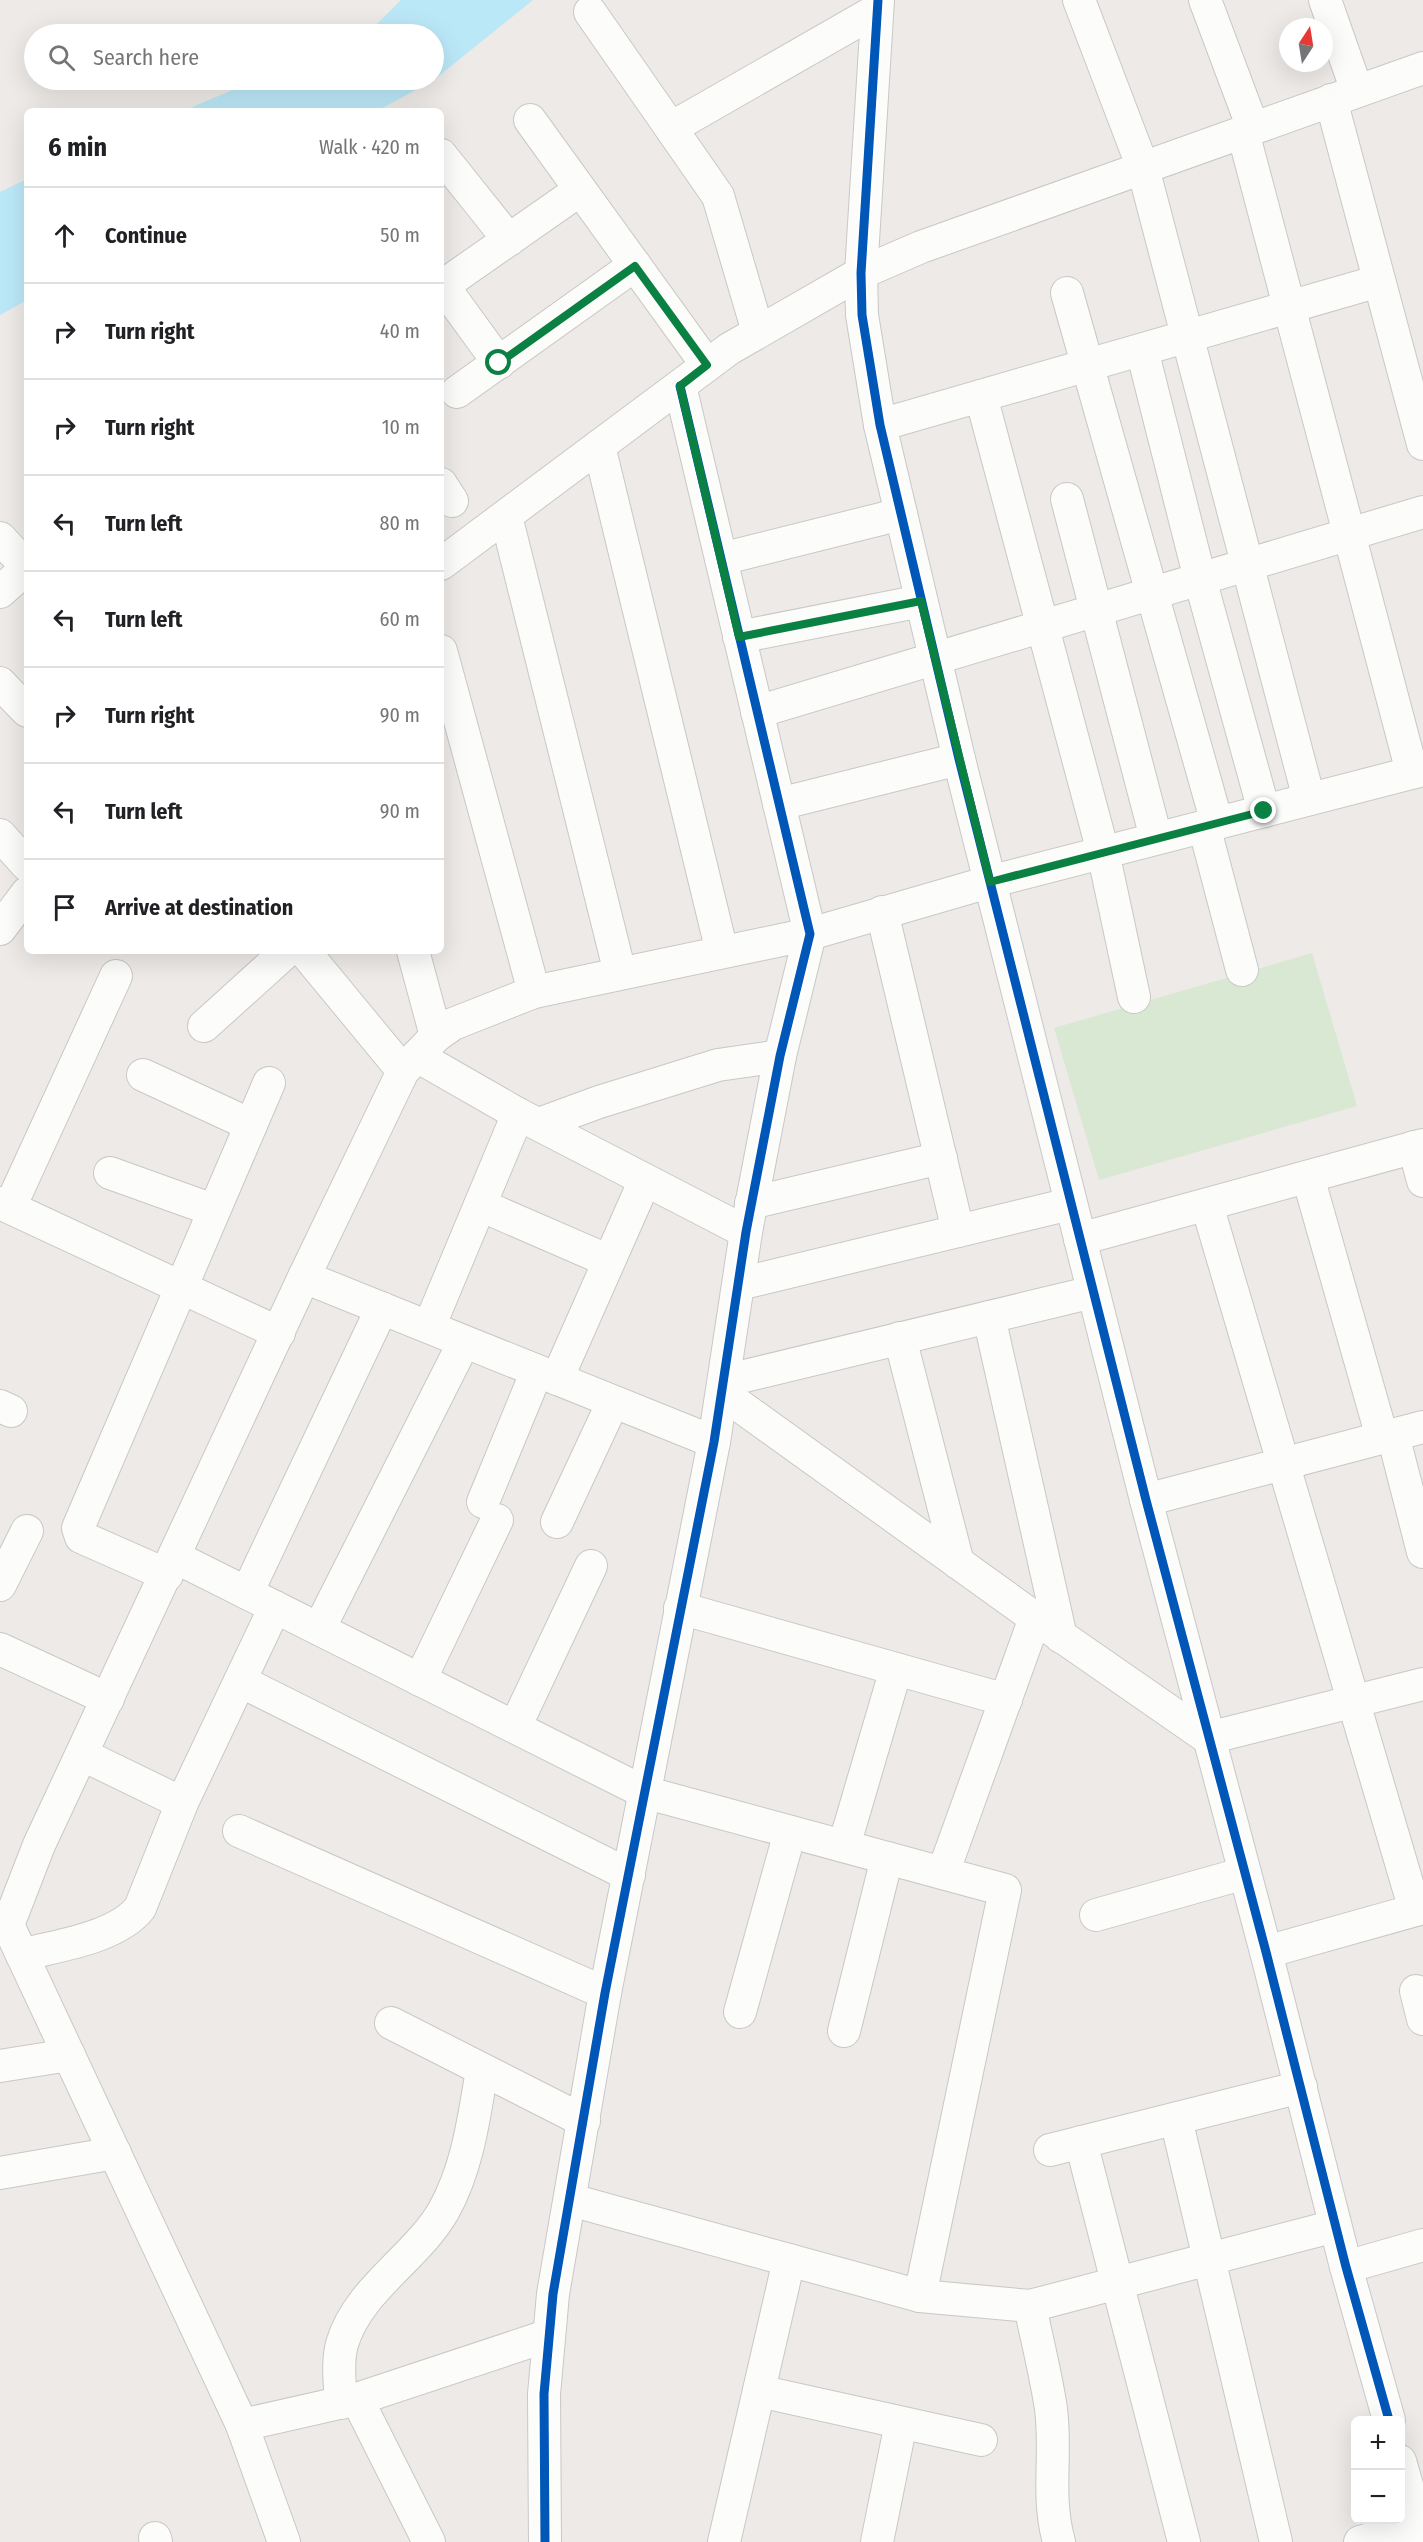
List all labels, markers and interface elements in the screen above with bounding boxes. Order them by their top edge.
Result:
north arrow [1279,18,1333,72]
search box [24,24,444,90]
icon: search [45,41,78,74]
text: Search here [93,44,199,71]
text: 6 min [48,132,107,163]
text: Walk · 420 m [319,135,420,159]
icon: ahead [48,219,81,252]
text: Continue [105,222,187,249]
text: 50 m [380,223,420,247]
icon: right [48,315,81,348]
text: Turn right [105,318,194,345]
text: 40 m [380,319,420,343]
route start [485,349,511,375]
icon: right [48,411,81,444]
text: Turn right [105,414,194,441]
text: 10 m [382,415,420,439]
icon: left [48,507,81,540]
text: Turn left [105,510,183,537]
text: 80 m [380,511,420,535]
icon: left [48,603,81,636]
text: Turn left [105,606,183,633]
text: 60 m [380,607,420,631]
icon: right [48,699,81,732]
text: Turn right [105,702,194,729]
text: 90 m [380,703,420,727]
icon: left [48,795,81,828]
route end [1250,797,1276,823]
text: Turn left [105,798,183,825]
text: 90 m [380,799,420,823]
icon: arrive [48,891,81,924]
text: Arrive at destination [105,894,293,921]
map controls [1351,2416,1405,2524]
button: + [1351,2416,1405,2470]
button: − [1351,2470,1405,2524]

